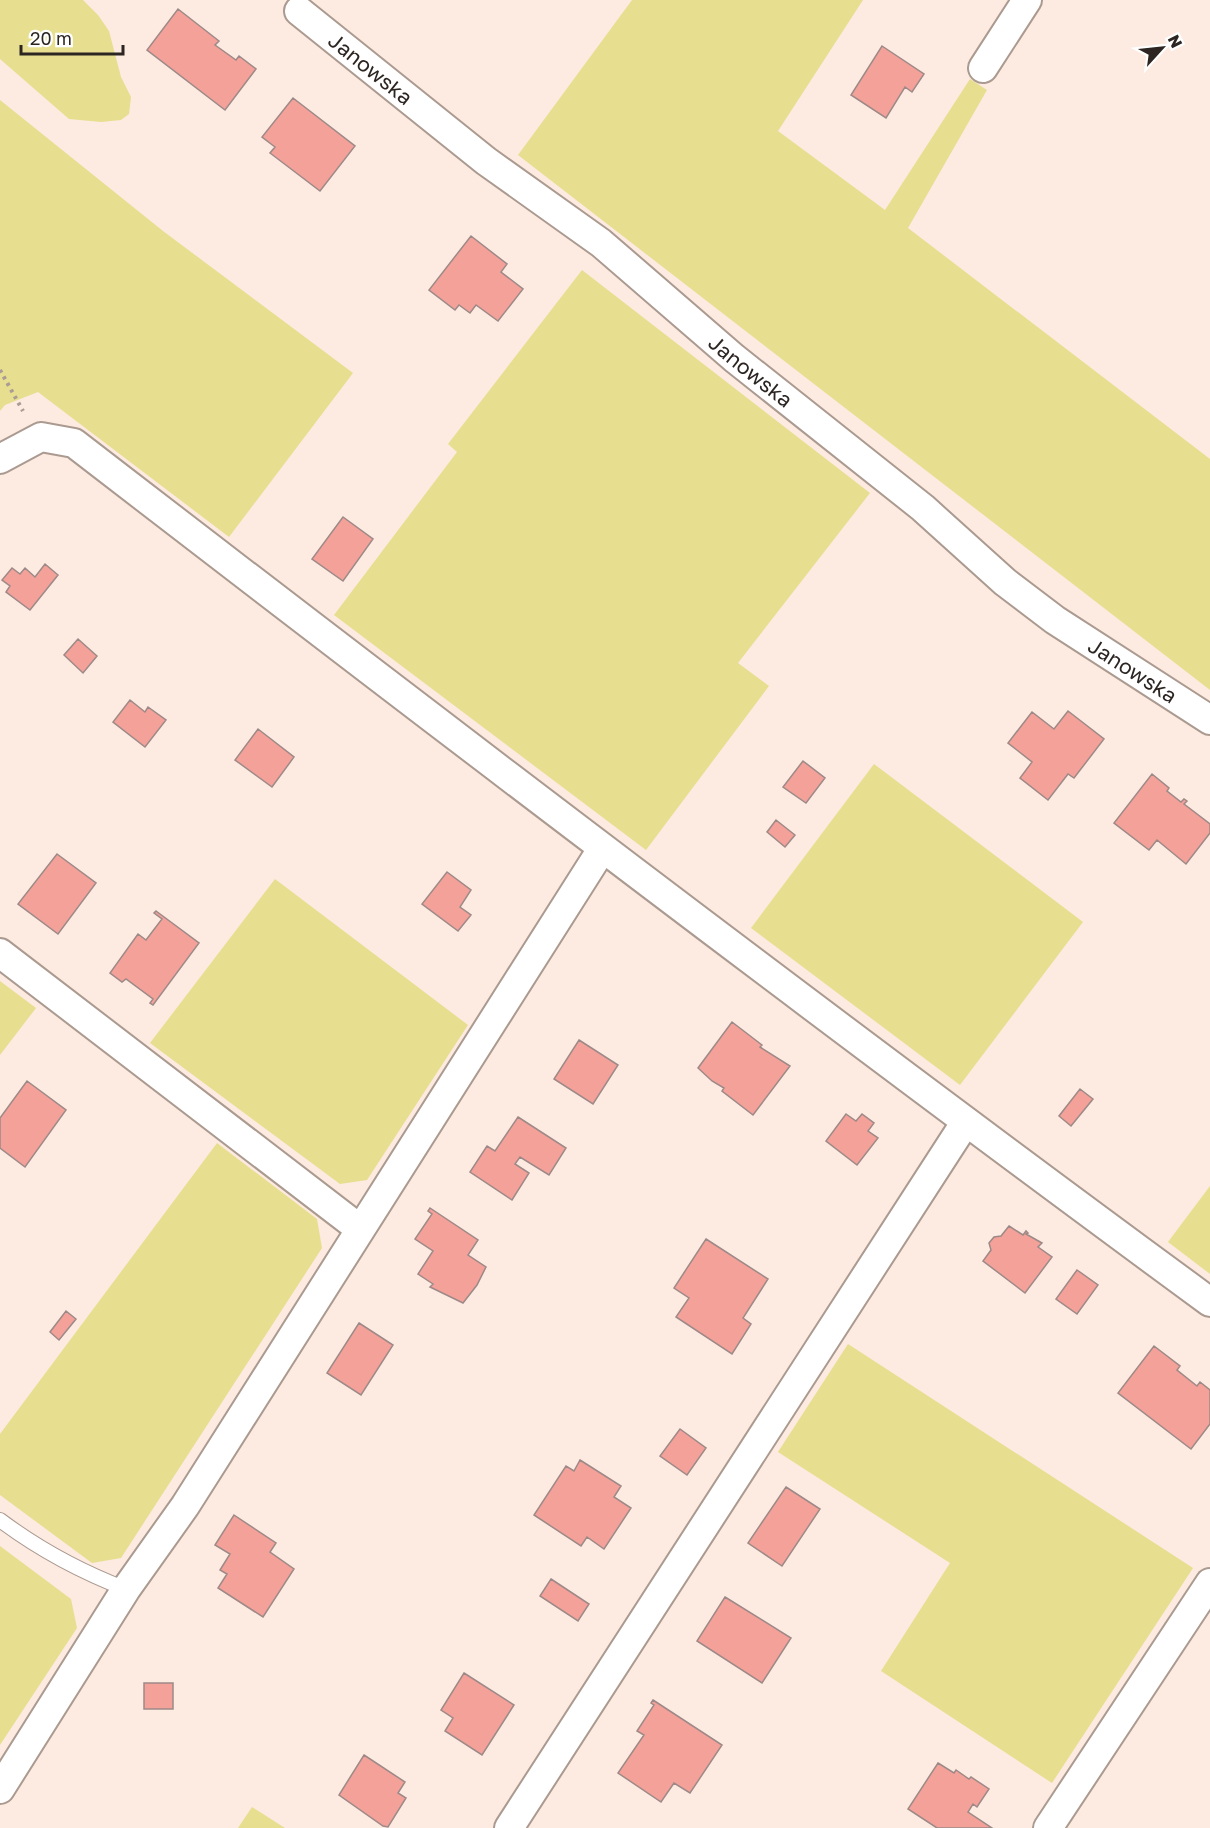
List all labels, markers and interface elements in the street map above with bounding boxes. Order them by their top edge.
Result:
scale bar [21,18,123,56]
north arrow [1132,18,1192,78]
text: 20 m [30,27,72,49]
street label: Janowska [323,27,418,110]
text: N [1164,31,1187,51]
street label: Janowska [704,329,798,413]
street label: Janowska [1084,632,1182,708]

